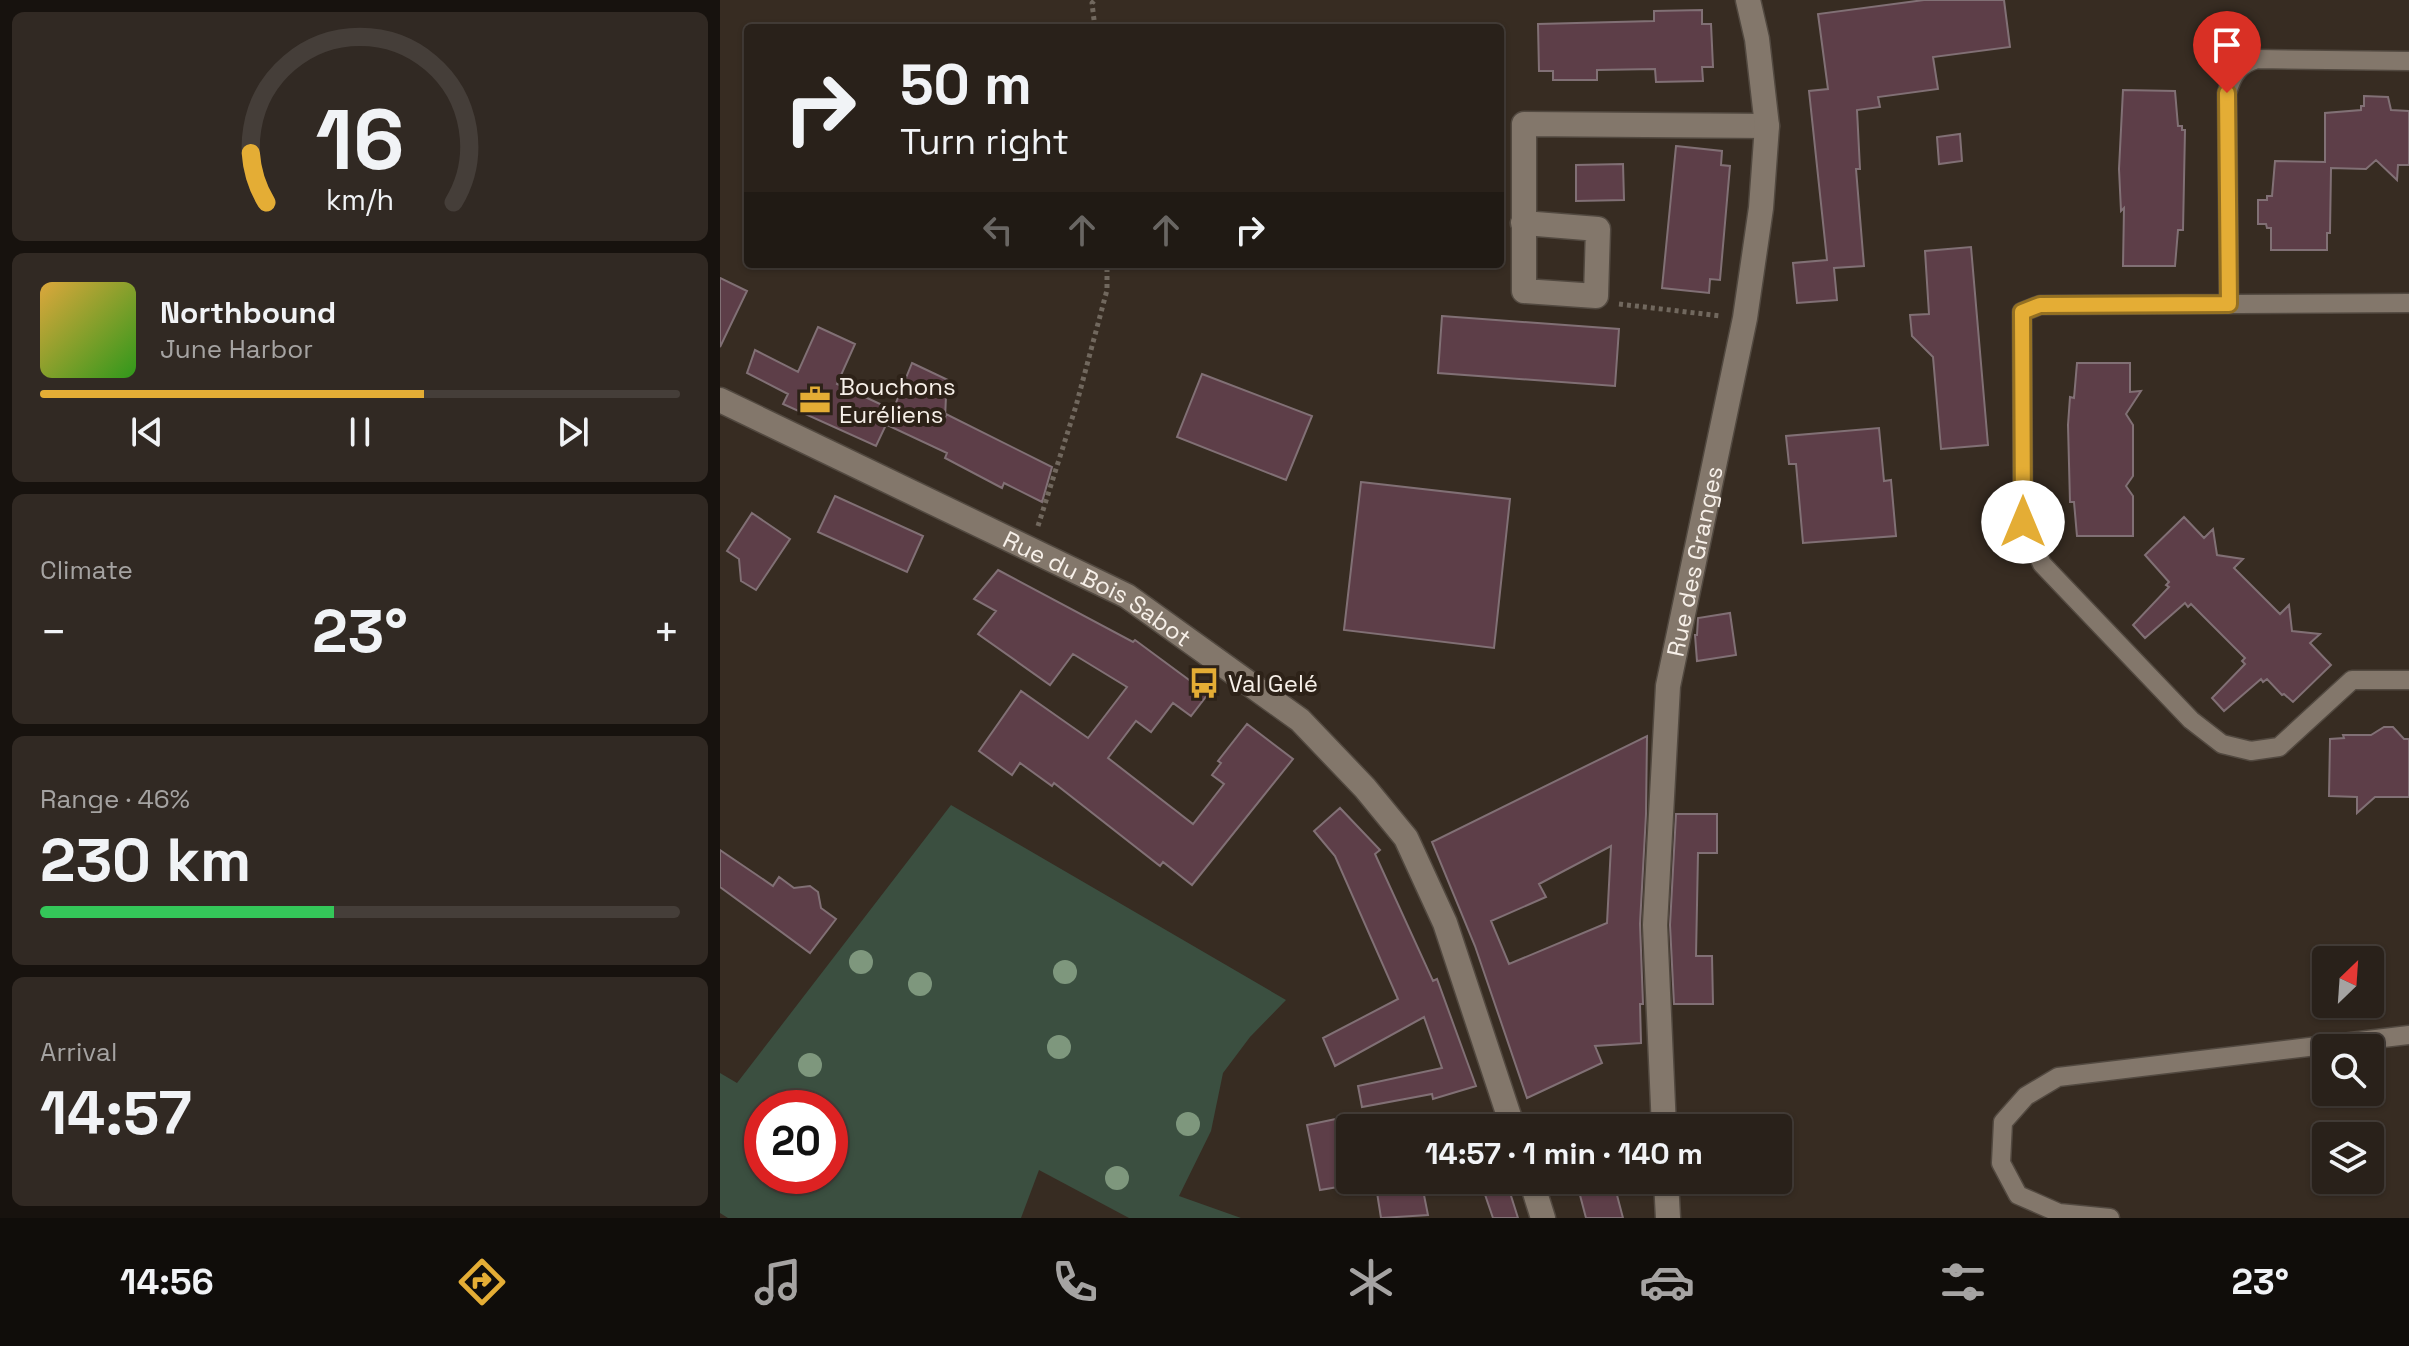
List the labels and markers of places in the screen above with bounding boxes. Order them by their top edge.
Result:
pin [2193,11,2261,93]
place label: Bouchons Euréliens [839,371,956,430]
office icon: Bouchons Euréliens [798,383,832,417]
bus stop icon: Val Gelé [1187,666,1221,700]
place label: Val Gelé [1228,668,1318,699]

